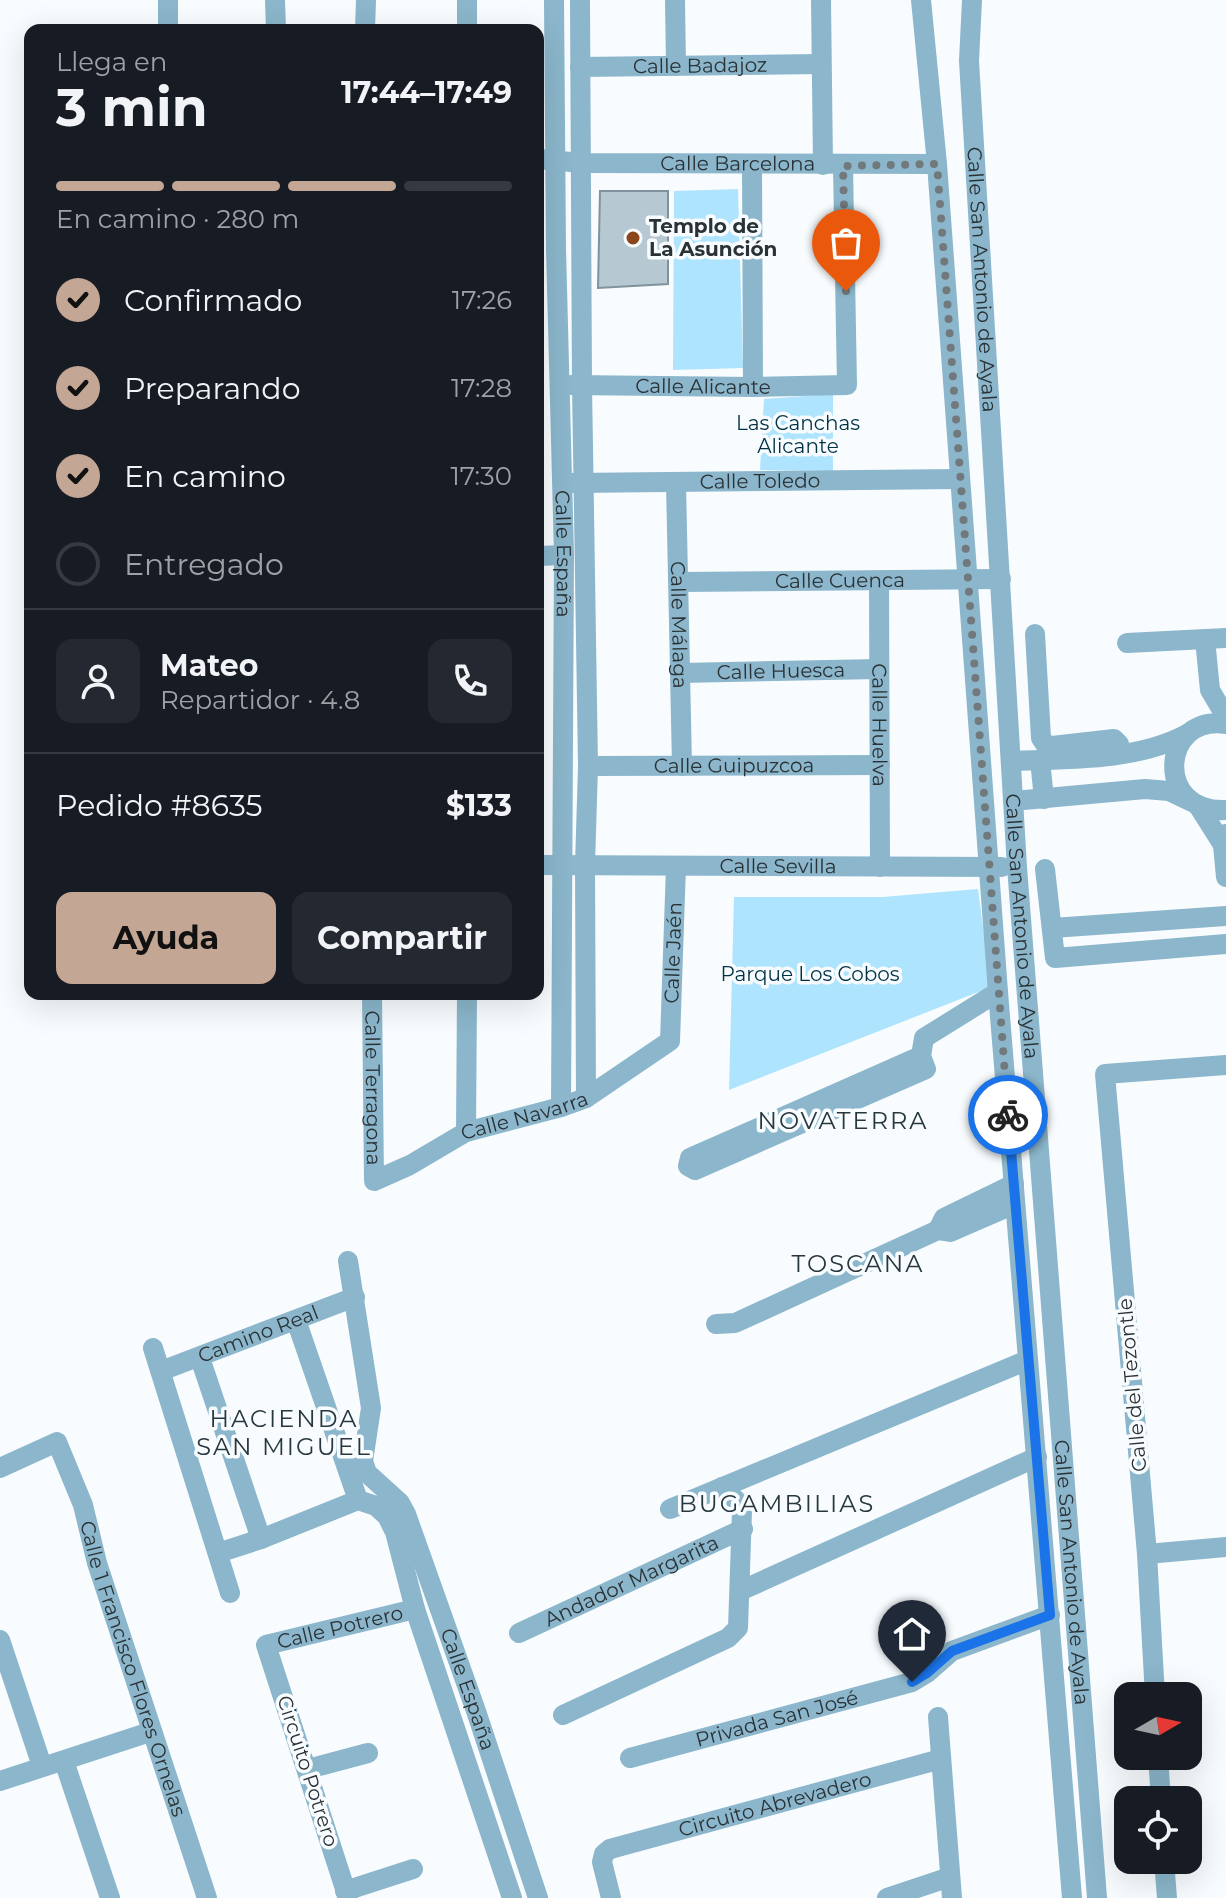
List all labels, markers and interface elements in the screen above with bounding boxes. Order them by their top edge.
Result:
text: Llega en [56,46,167,78]
street label: Calle Badajoz [633,53,767,78]
text: 17:44–17:49 [341,74,512,111]
text: 3 min [56,76,208,139]
street label: Calle San Antonio de Ayala [962,146,1002,413]
street label: Calle Barcelona [660,151,815,176]
text: En camino · 280 m [56,203,299,235]
pin [812,209,880,291]
place label: Templo de La Asunción [649,214,777,261]
icon: bag [824,221,868,265]
marker: Templo de La Asunción [624,229,642,247]
icon: check [56,278,100,322]
text: Confirmado [124,282,302,319]
text: 17:26 [452,284,512,316]
icon: check [56,366,100,410]
text: Preparando [124,370,301,407]
text: 17:28 [451,372,512,404]
street label: Calle Alicante [635,374,771,399]
park label: Las Canchas Alicante [736,411,860,458]
icon: check [56,454,100,498]
text: En camino [124,458,286,495]
text: 17:30 [450,460,512,492]
street label: Calle Toledo [700,468,820,494]
street label: Calle España [550,490,576,618]
text: Entregado [124,546,284,583]
street label: Calle Málaga [666,561,692,689]
street label: Calle Cuenca [775,568,905,593]
button: person [56,639,140,723]
button: phone [428,639,512,723]
text: Mateo [160,647,258,684]
street label: Calle Huesca [716,658,846,684]
street label: Calle Huelva [867,663,892,787]
text: Repartidor · 4.8 [160,684,360,716]
street label: Calle Guipuzcoa [654,753,814,778]
text: Pedido #8635 [56,787,263,824]
text: $133 [446,787,512,824]
street label: Calle San Antonio de Ayala [1001,793,1044,1060]
street label: Calle Sevilla [719,854,837,878]
button: Ayuda [56,892,276,984]
button: Compartir [292,892,512,984]
street label: Calle Jaén [659,902,687,1004]
park label: Parque Los Cobos [720,962,900,986]
street label: Calle Terragona [360,1010,386,1166]
courier [968,1075,1048,1155]
street label: Calle Navarra [458,1086,591,1145]
icon: bike [986,1093,1030,1137]
district label: NOVATERRA [757,1106,929,1135]
district label: TOSCANA [792,1249,924,1278]
street label: Calle del Tezontle [1112,1297,1152,1473]
street label: Camino Real [194,1300,322,1368]
district label: HACIENDA SAN MIGUEL [196,1404,372,1461]
street label: Calle San Antonio de Ayala [1049,1439,1094,1706]
district label: BUGAMBILIAS [679,1489,875,1518]
street label: Calle 1 Francisco Flores Ornelas [75,1518,192,1820]
street label: Andador Margarita [540,1530,722,1632]
street label: Calle Potrero [274,1600,405,1654]
pin [878,1600,946,1682]
icon: home [890,1612,934,1656]
street label: Calle España [436,1625,500,1753]
north arrow [1114,1682,1202,1770]
map controls [1114,1682,1202,1874]
street label: Privada San José [693,1685,861,1752]
street label: Circuito Potrero [272,1692,344,1850]
street label: Circuito Abrevadero [676,1767,874,1842]
button: locate [1114,1786,1202,1874]

